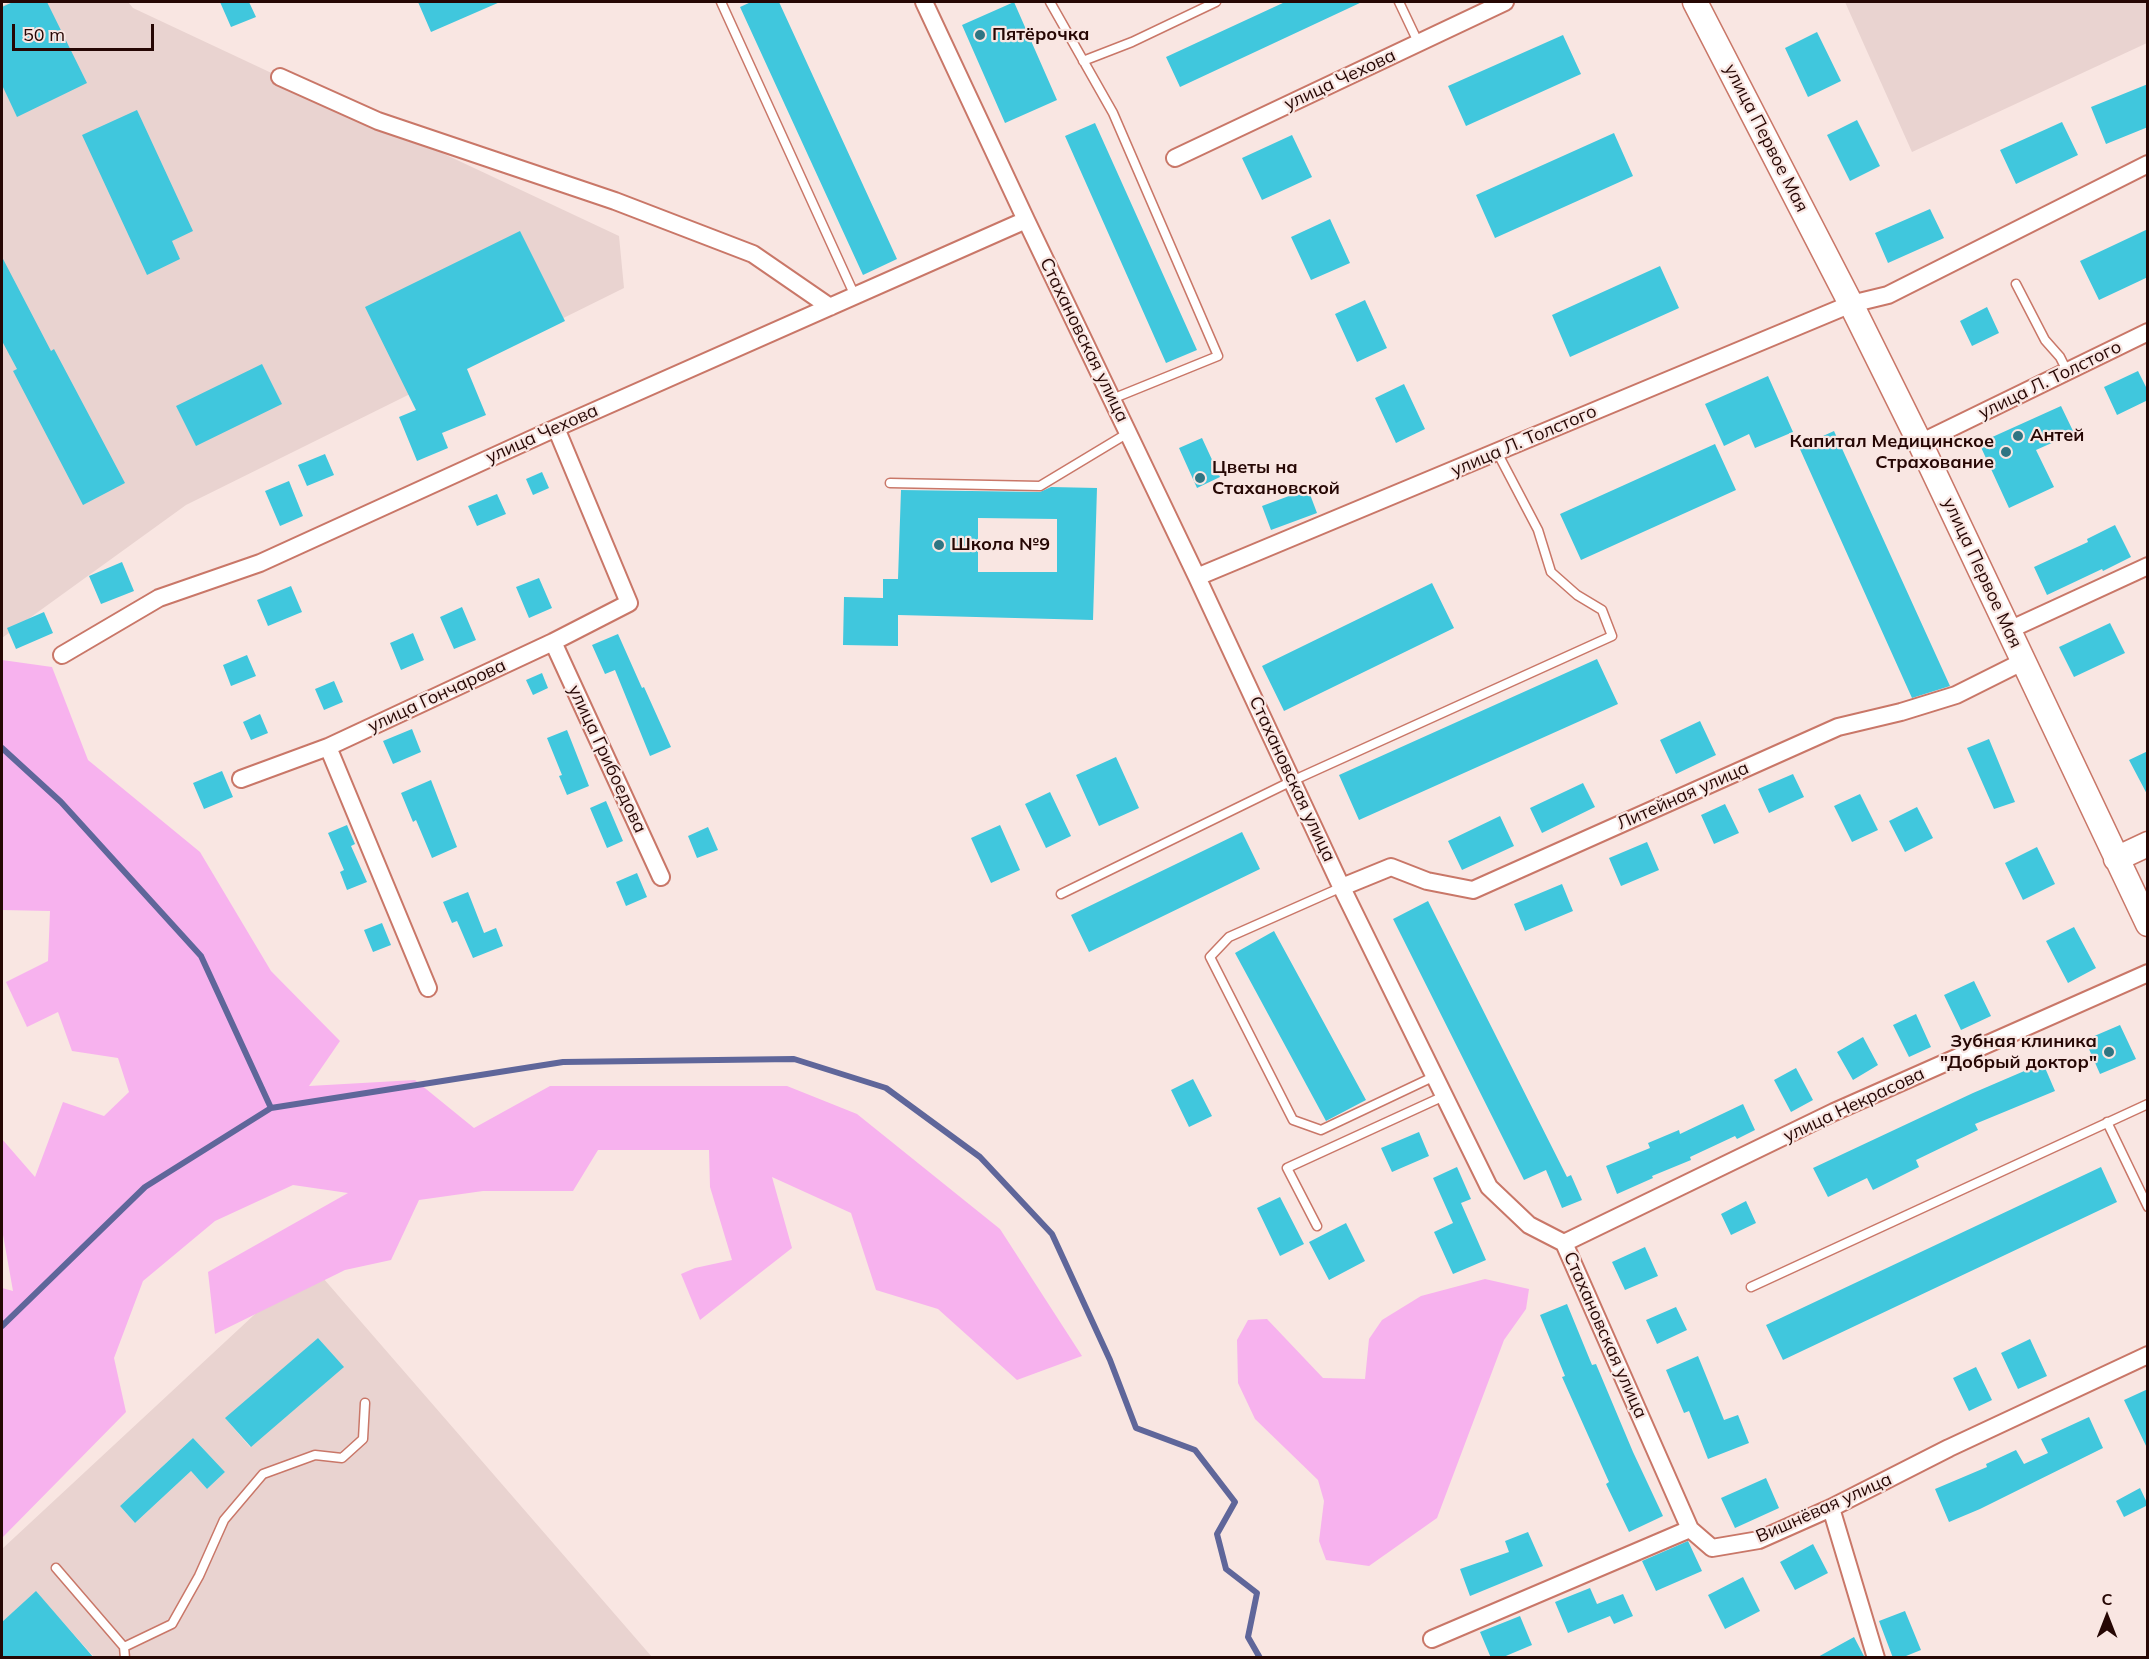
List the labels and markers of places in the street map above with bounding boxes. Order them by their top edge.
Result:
place label: Пятёрочка [992,24,1089,46]
marker: Пятёрочка [973,28,987,42]
place label: Антей [2030,425,2084,447]
marker: Антей [2011,429,2025,443]
place label: Капитал Медицинское Страхование [1790,431,1994,474]
marker: Капитал Медицинское Страхование [1999,445,2013,459]
place label: Цветы на Стахановской [1212,457,1340,500]
marker: Цветы на Стахановской [1193,471,1207,485]
place label: Школа №9 [951,534,1050,556]
marker: Школа №9 [932,538,946,552]
place label: Зубная клиника "Добрый доктор" [1940,1031,2097,1074]
marker: Зубная клиника "Добрый доктор" [2102,1045,2116,1059]

